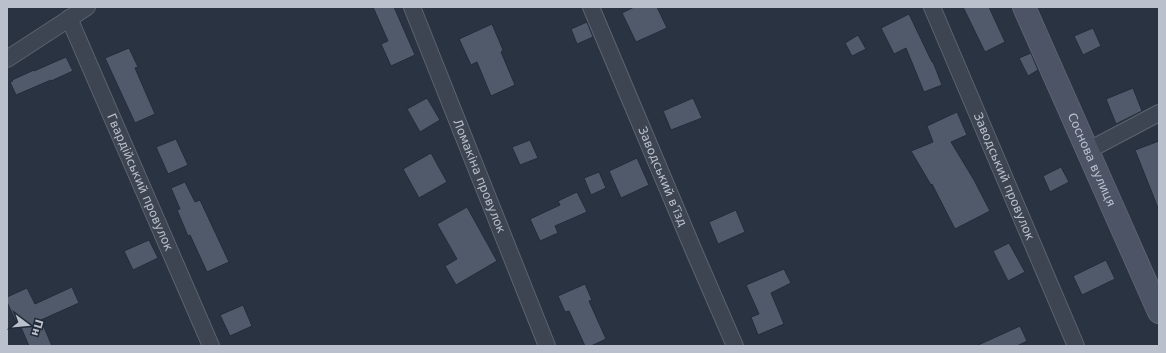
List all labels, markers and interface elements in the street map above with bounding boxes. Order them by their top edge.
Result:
street label: Заводський провулок [971,110,1037,242]
street label: Гвардійський провулок [104,111,176,253]
street label: Соснова вулиця [1065,111,1118,209]
street label: Ломакіна провулок [450,117,508,235]
street label: Заводський в’їзд [635,124,690,229]
north arrow [8,305,48,345]
text: Пн [29,318,46,337]

